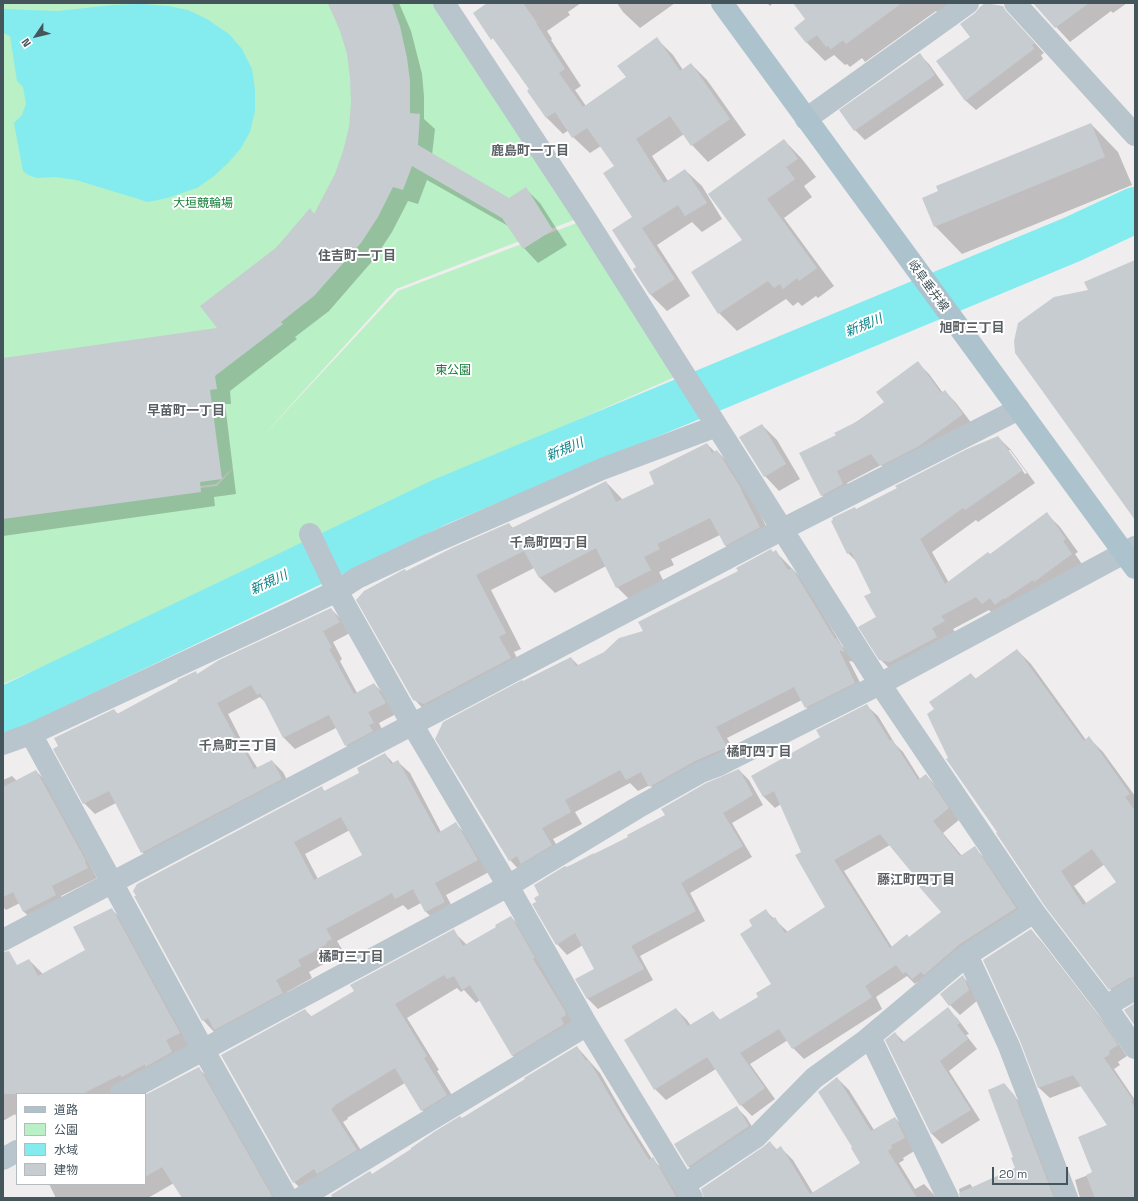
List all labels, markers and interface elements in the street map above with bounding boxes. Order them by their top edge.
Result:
north arrow [16,16,56,56]
text: N [18,36,34,50]
district label: 鹿島町一丁目 [491,143,569,159]
park label: 大垣競輪場 [173,197,233,211]
district label: 住吉町一丁目 [318,248,396,264]
street label: 岐阜垂井線 [905,257,951,315]
water label: 新規川 [843,311,885,341]
district label: 旭町三丁目 [940,320,1004,336]
park label: 東公園 [435,364,471,378]
district label: 早苗町一丁目 [147,403,225,419]
water label: 新規川 [544,435,586,465]
district label: 千鳥町四丁目 [510,535,588,551]
water label: 新規川 [248,568,290,598]
district label: 千鳥町三丁目 [199,738,277,754]
district label: 橘町四丁目 [727,744,791,760]
district label: 藤江町四丁目 [877,872,955,888]
district label: 橘町三丁目 [319,949,383,965]
legend [16,1093,146,1185]
text: 道路 [54,1102,78,1118]
text: 公園 [54,1122,78,1138]
text: 水域 [54,1142,78,1158]
scale bar [994,1159,1070,1185]
text: 建物 [54,1162,78,1178]
text: 20 m [999,1166,1027,1182]

